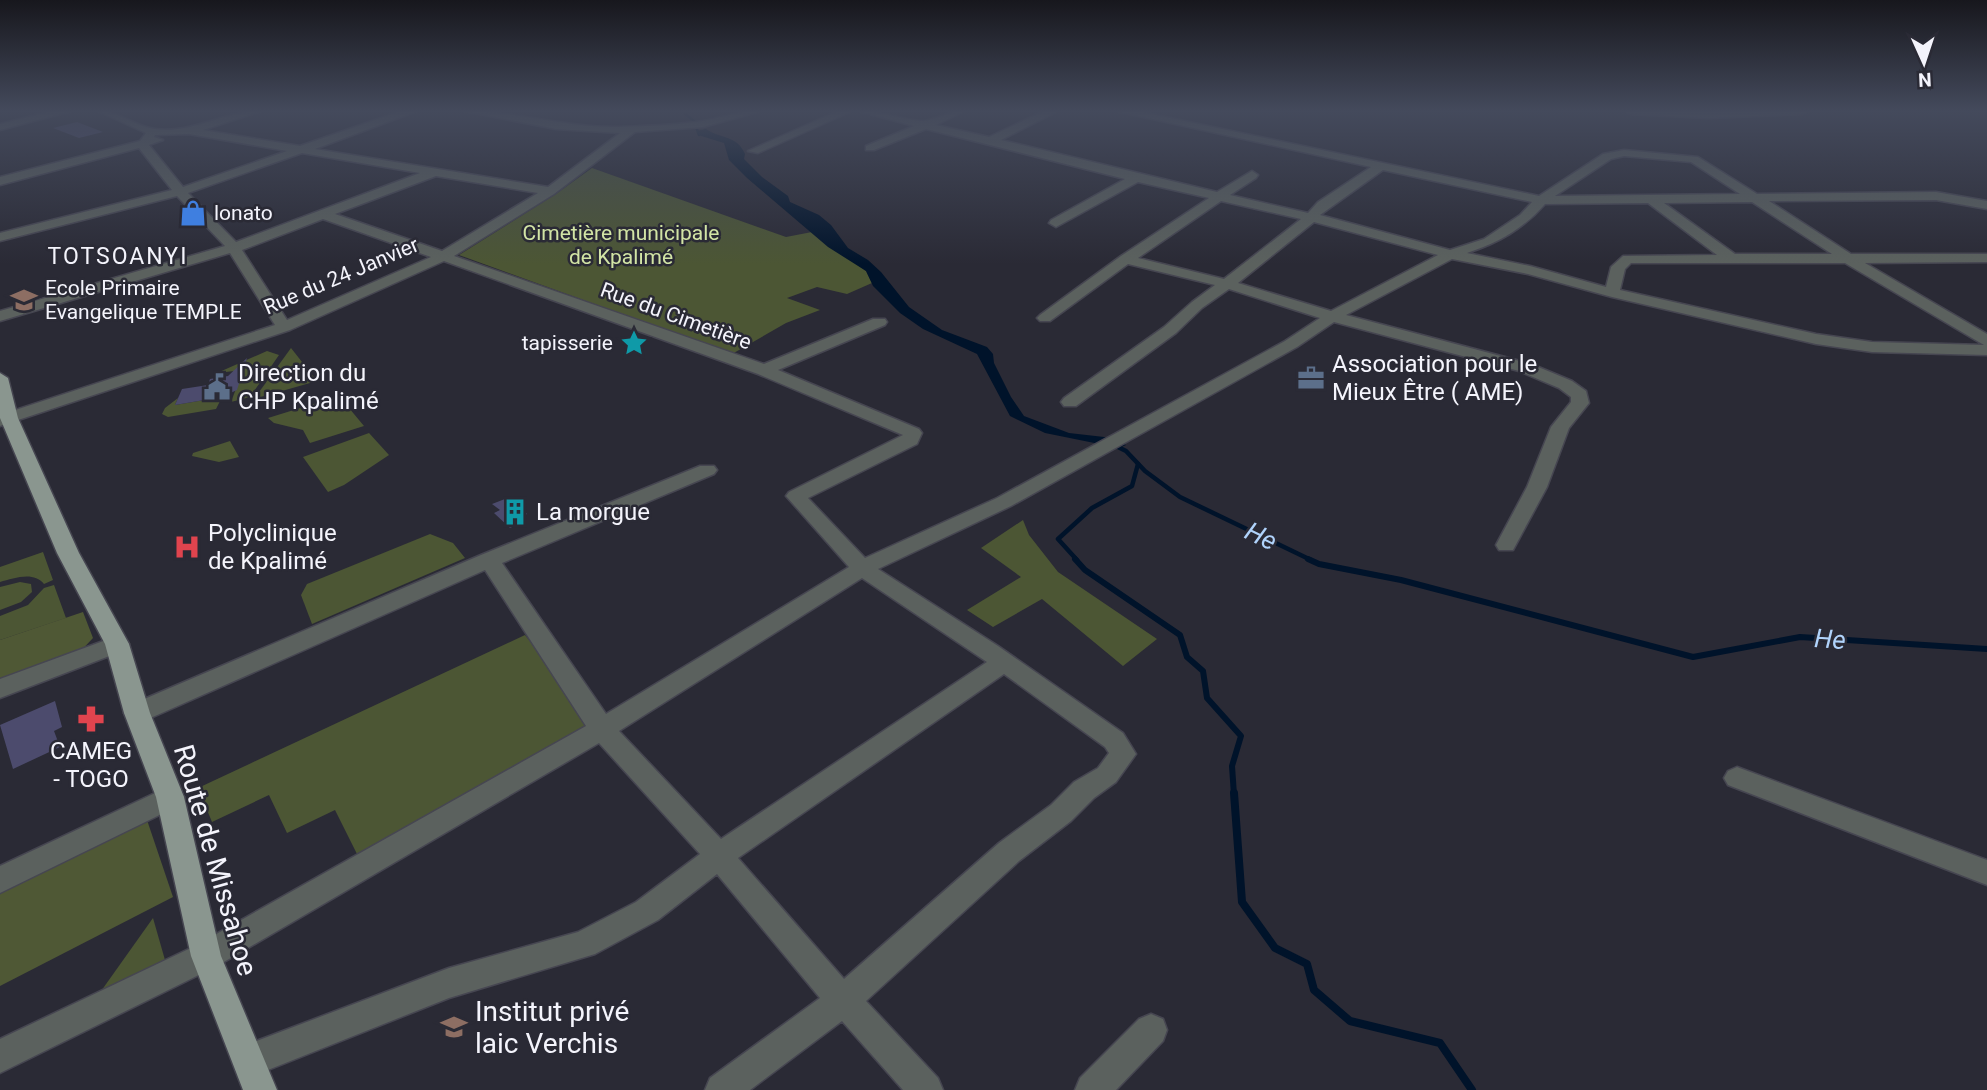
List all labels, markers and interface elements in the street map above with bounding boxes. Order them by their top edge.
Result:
north arrow [1889,28,1959,98]
text: N [1918,68,1932,91]
shop icon: lonato [178,198,208,228]
place label: lonato [214,201,273,225]
park label: Cimetière municipale de Kpalimé [523,221,719,269]
street label: Rue du 24 Janvier [260,232,422,320]
district label: TOTSOANYI [48,243,188,270]
place label: Ecole Primaire Evangelique TEMPLE [45,276,242,324]
street label: Rue du Cimetière [597,278,755,354]
school or university icon: Ecole Primaire Evangelique TEMPLE [9,285,39,315]
place icon: tapisserie [619,328,649,358]
place label: tapisserie [522,331,613,355]
place label: Association pour le Mieux Être ( AME) [1332,350,1537,406]
place label: Direction du CHP Kpalimé [238,359,379,415]
office icon: Association pour le Mieux Être ( AME) [1296,363,1326,393]
public building icon: Direction du CHP Kpalimé [202,372,232,402]
building icon: La morgue [500,497,530,527]
place label: La morgue [536,498,650,526]
water label: He [1240,516,1282,556]
place label: Polyclinique de Kpalimé [208,519,337,575]
hospital icon: Polyclinique de Kpalimé [172,532,202,562]
water label: He [1813,623,1847,655]
pharmacy icon: CAMEG - TOGO [76,704,106,734]
place label: CAMEG - TOGO [50,737,132,793]
street label: Route de Missahoe [167,741,264,979]
place label: Institut privé laic Verchis [475,995,629,1060]
school or university icon: Institut privé laic Verchis [439,1012,469,1042]

